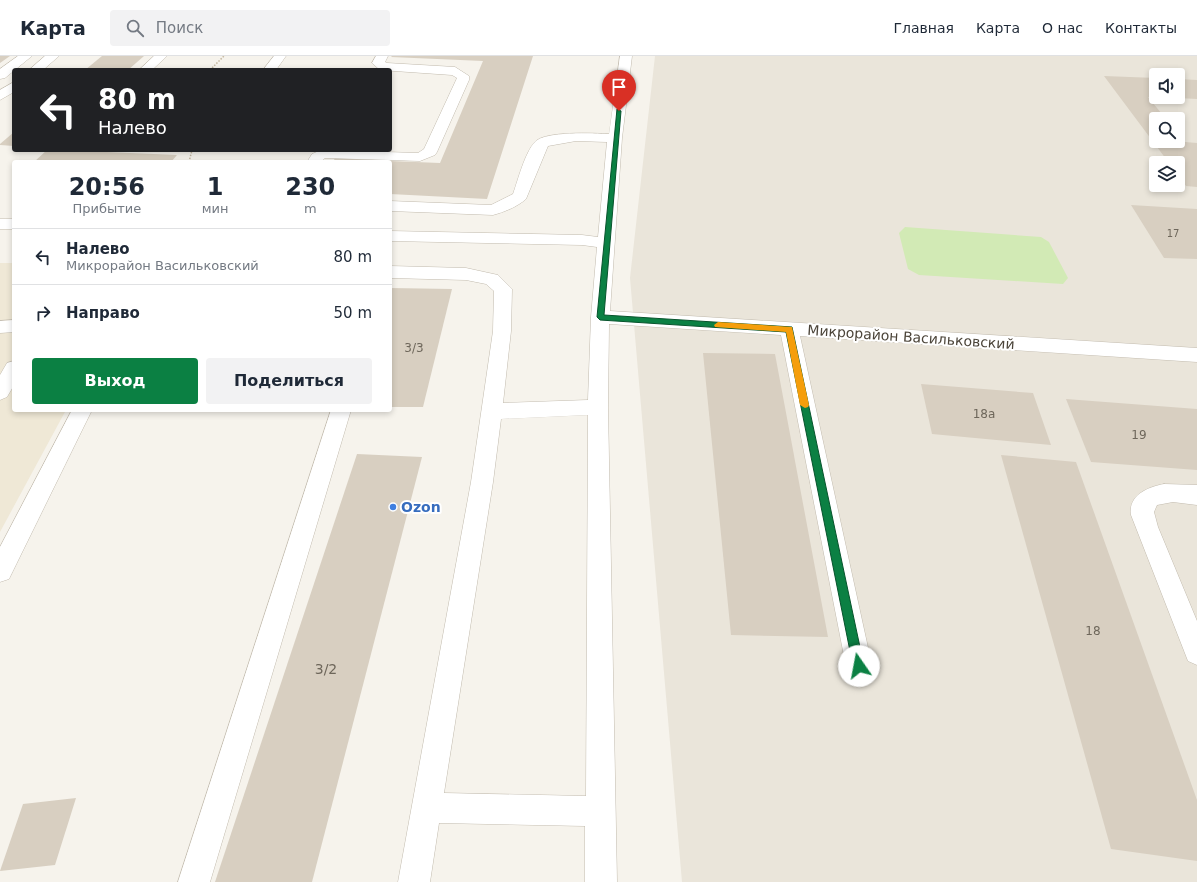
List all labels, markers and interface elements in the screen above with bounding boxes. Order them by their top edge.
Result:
search box [110,10,390,46]
text: Карта [20,17,86,39]
icon: search [124,17,146,39]
text: Поиск [156,19,203,37]
text: Главная [893,20,954,36]
text: Карта [976,20,1020,36]
text: О нас [1042,20,1083,36]
text: Контакты [1105,20,1177,36]
map controls [1149,68,1185,192]
button: sound [1149,68,1185,104]
pin [602,70,636,111]
icon: arrive [608,76,630,98]
text: 80 m [98,83,176,116]
icon: left [32,84,84,136]
button: search [1149,112,1185,148]
text: Налево [98,117,167,138]
button: layers [1149,156,1185,192]
text: 20:56 [69,173,145,201]
text: 1 [207,173,223,201]
text: 230 [285,173,335,201]
text: Прибытие [72,201,141,216]
text: мин [202,201,229,216]
text: m [304,201,317,216]
house number: 17 [1167,228,1179,239]
text: Налево [66,240,130,258]
icon: left [32,246,54,268]
text: 80 m [334,248,372,266]
text: Микрорайон Васильковский [66,258,259,273]
icon: right [32,302,54,324]
text: Направо [66,304,140,322]
text: 50 m [334,304,372,322]
street label: Микрорайон Васильковский [807,322,1015,352]
house number: 3/3 [404,341,424,355]
button: Выход [32,358,198,404]
button: Поделиться [206,358,372,404]
house number: 18а [973,407,995,421]
house number: 19 [1131,428,1147,442]
place label: Ozon [401,499,441,515]
marker: Ozon [388,502,398,512]
house number: 18 [1085,624,1101,638]
position arrow [838,645,880,687]
house number: 3/2 [315,661,337,677]

